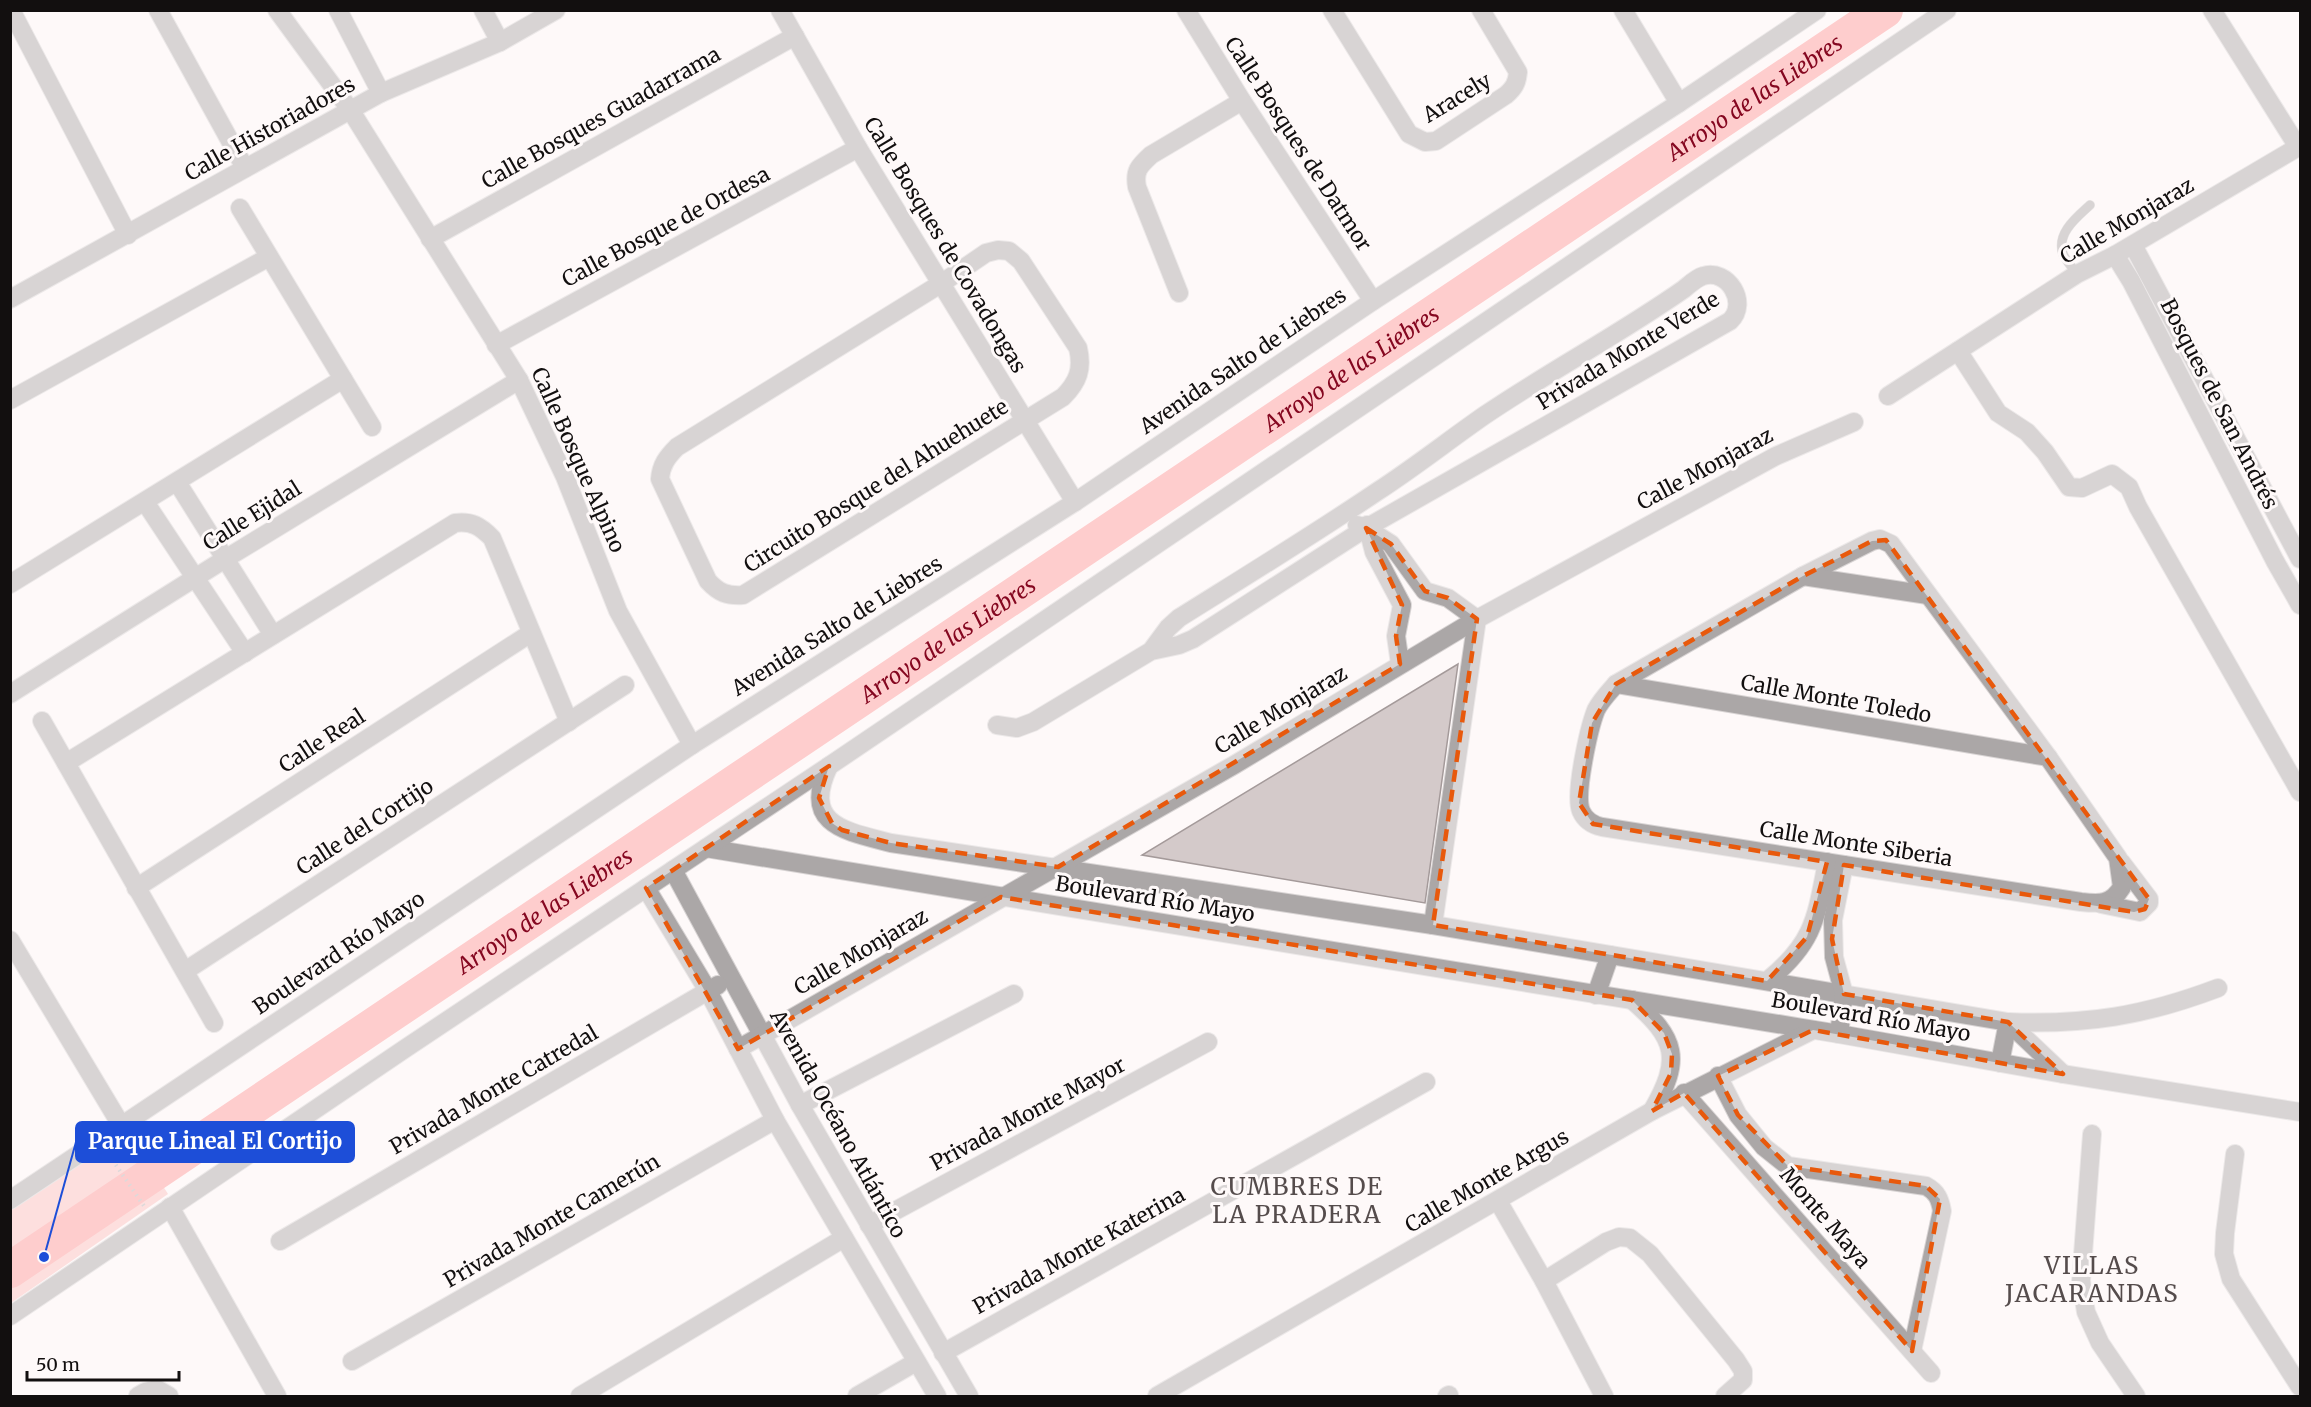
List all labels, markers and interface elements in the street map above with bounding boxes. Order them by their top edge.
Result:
water label: Arroyo de las Liebres [1660,29,1848,168]
street label: Calle Bosques de Datmor [1219,32,1378,256]
street label: Calle Bosques Guadarrama [476,40,725,195]
street label: Aracely [1417,66,1497,129]
street label: Calle Historiadores [180,70,360,187]
street label: Calle Bosques de Covadongas [858,112,1033,378]
street label: Calle Bosque de Ordesa [557,160,774,293]
street label: Calle Monjaraz [2055,171,2198,270]
street label: Avenida Salto de Liebres [1133,281,1351,440]
street label: Privada Monte Verde [1532,285,1724,416]
street label: Bosques de San Andrés [2155,294,2284,514]
water label: Arroyo de las Liebres [1256,300,1444,439]
street label: Calle Bosque Alpino [525,363,631,557]
street label: Circuito Bosque del Ahuehuete [739,393,1013,578]
street label: Calle Monjaraz [1632,421,1777,516]
street label: Calle Ejidal [198,474,306,556]
street label: Avenida Salto de Liebres [726,550,947,702]
water label: Arroyo de las Liebres [853,571,1041,710]
street label: Calle Monjaraz [1210,659,1352,760]
street label: Calle Monte Toledo [1739,668,1934,729]
street label: Calle Real [273,702,370,778]
street label: Calle del Cortijo [291,772,438,881]
street label: Calle Monte Siberia [1758,815,1954,872]
water label: Arroyo de las Liebres [450,842,638,981]
street label: Boulevard Río Mayo [1053,869,1257,928]
street label: Boulevard Río Mayo [248,885,430,1020]
street label: Calle Monjaraz [789,902,932,1001]
street label: Boulevard Río Mayo [1770,986,1973,1047]
street label: Avenida Océano Atlántico [764,1004,913,1243]
street label: Privada Monte Catredal [385,1019,603,1160]
street label: Privada Monte Mayor [926,1051,1130,1176]
callout: Parque Lineal El Cortijo [76,1122,354,1162]
street label: Calle Monte Argus [1400,1123,1573,1238]
text: Parque Lineal El Cortijo [88,1127,342,1155]
street label: Privada Monte Camerún [439,1148,665,1294]
street label: Monte Maya [1774,1162,1877,1274]
district label: CUMBRES DE LA PRADERA [1211,1171,1383,1230]
street label: Privada Monte Katerina [968,1181,1189,1320]
district label: VILLAS JACARANDAS [2004,1250,2179,1309]
scale bar [27,1344,178,1382]
text: 50 m [36,1353,80,1376]

